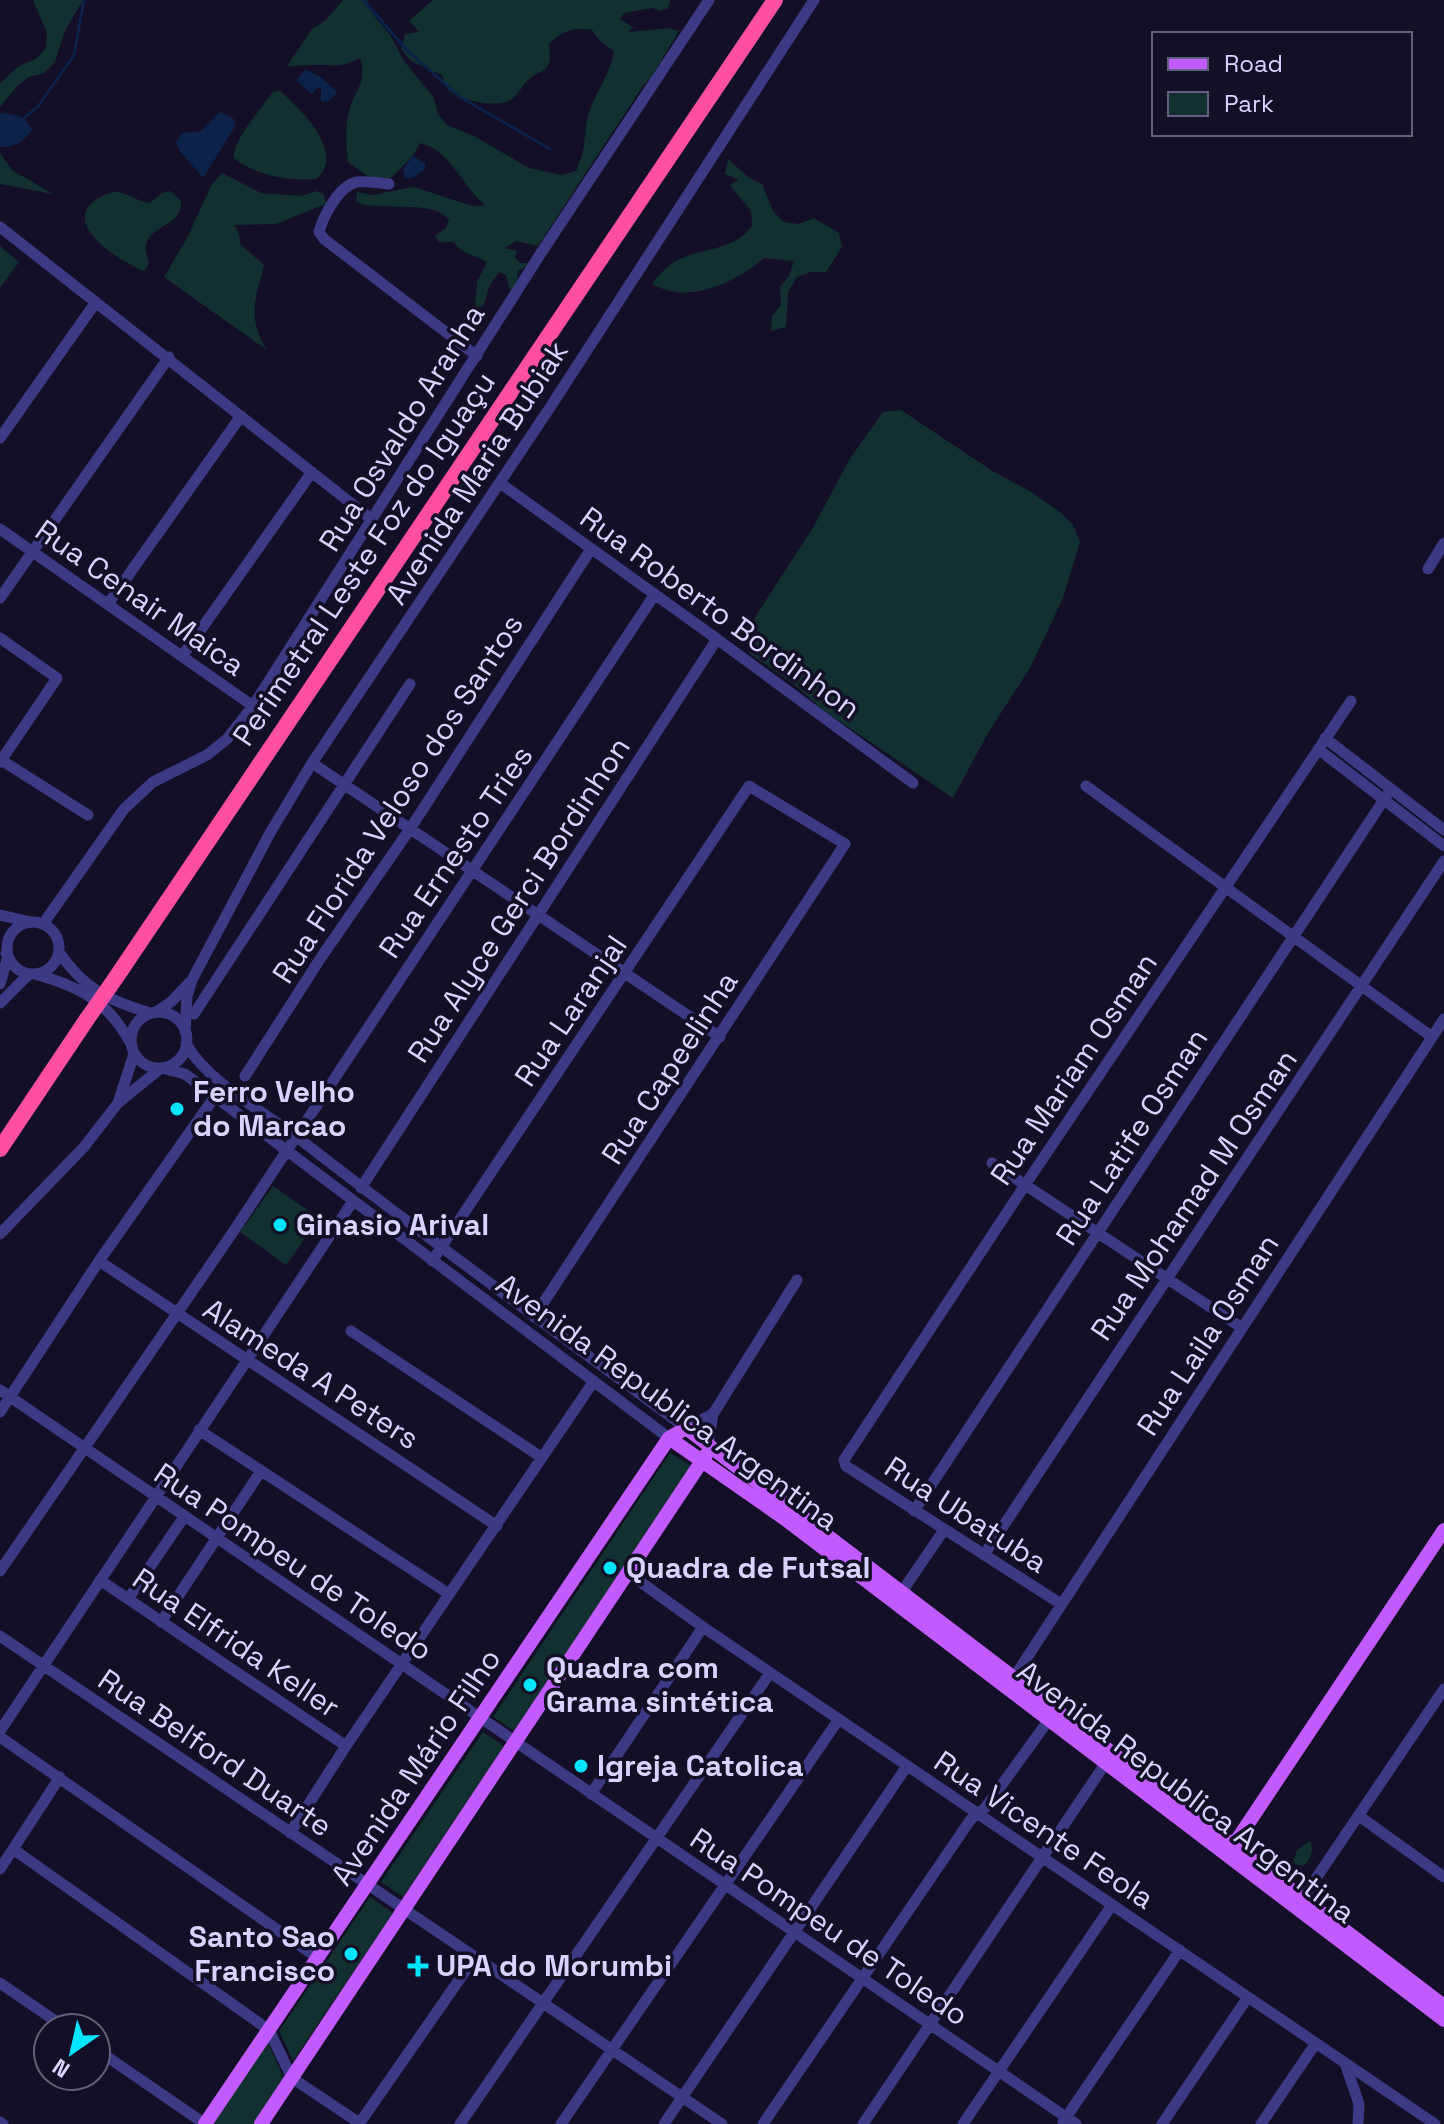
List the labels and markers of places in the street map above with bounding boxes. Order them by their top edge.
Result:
place label: Ferro Velho do Marcao [193,1072,355,1145]
marker: Ferro Velho do Marcao [168,1100,186,1118]
place label: Ginasio Arival [296,1205,489,1244]
marker: Ginasio Arival [271,1216,289,1234]
place label: Quadra de Futsal [626,1548,871,1587]
marker: Quadra de Futsal [601,1559,619,1577]
place label: Quadra com Grama sintética [546,1648,774,1721]
marker: Quadra com Grama sintética [521,1676,539,1694]
place label: Igreja Catolica [597,1746,804,1785]
marker: Igreja Catolica [572,1757,590,1775]
place label: Santo Sao Francisco [189,1917,335,1990]
marker: Santo Sao Francisco [342,1945,360,1963]
place label: UPA do Morumbi [436,1946,672,1985]
marker: UPA do Morumbi [407,1955,429,1977]

